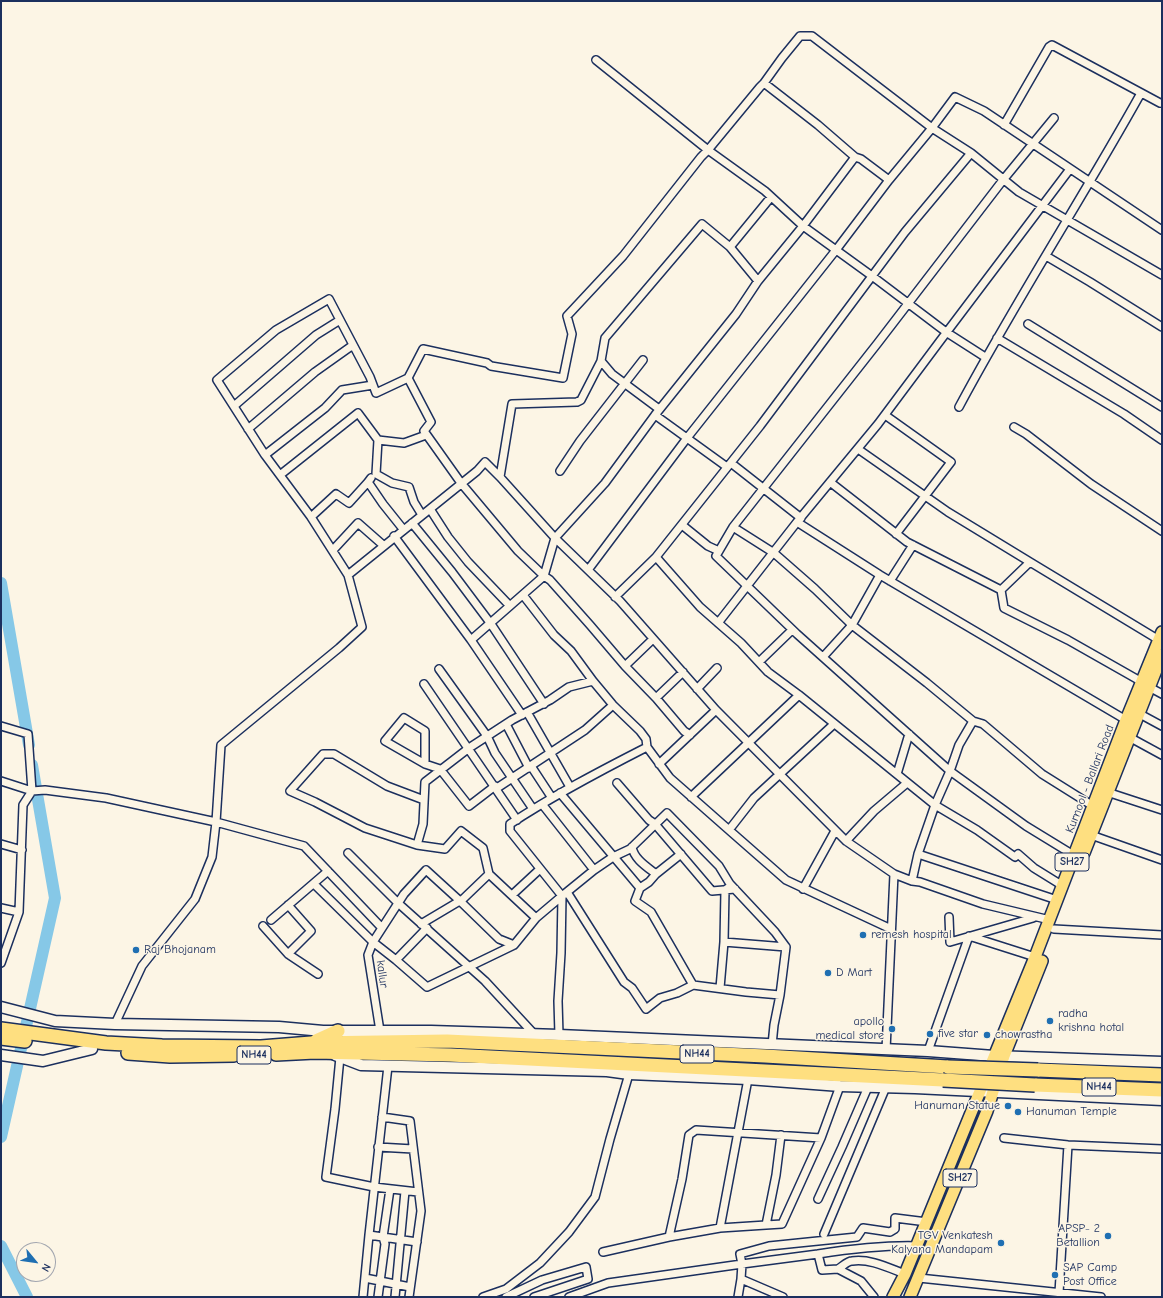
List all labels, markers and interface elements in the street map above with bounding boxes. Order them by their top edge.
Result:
street label: Kurnool - Ballari Road [1063,723,1117,835]
road number: SH27 [1055,853,1089,871]
place label: remesh hospital [871,928,952,942]
marker: remesh hospital [858,930,868,940]
place label: Raj Bhojanam [144,943,216,957]
marker: Raj Bhojanam [131,945,141,955]
street label: kallur [373,959,391,989]
place label: D Mart [836,966,872,980]
marker: D Mart [823,968,833,978]
place label: radha krishna hotal [1058,1007,1124,1035]
place label: apollo medical store [815,1015,884,1043]
marker: radha krishna hotal [1045,1016,1055,1026]
marker: apollo medical store [887,1024,897,1034]
place label: five star [938,1027,978,1041]
place label: chowrastha [995,1028,1052,1042]
marker: five star [925,1029,935,1039]
marker: chowrastha [982,1030,992,1040]
road number: NH44 [680,1045,714,1063]
road number: NH44 [237,1046,271,1064]
road number: NH44 [1082,1078,1116,1096]
place label: Hanuman Statue [914,1099,1000,1113]
marker: Hanuman Statue [1003,1101,1013,1111]
place label: Hanuman Temple [1026,1105,1117,1119]
marker: Hanuman Temple [1013,1107,1023,1117]
road number: SH27 [943,1169,977,1187]
place label: APSP- 2 Betallion [1056,1222,1100,1250]
place label: TGV Venkatesh Kalyana Mandapam [891,1229,993,1257]
marker: APSP- 2 Betallion [1103,1231,1113,1241]
marker: TGV Venkatesh Kalyana Mandapam [996,1238,1006,1248]
north arrow [16,1242,56,1282]
text: N [39,1261,53,1274]
place label: SAP Camp Post Office [1063,1261,1117,1289]
marker: SAP Camp Post Office [1050,1270,1060,1280]

